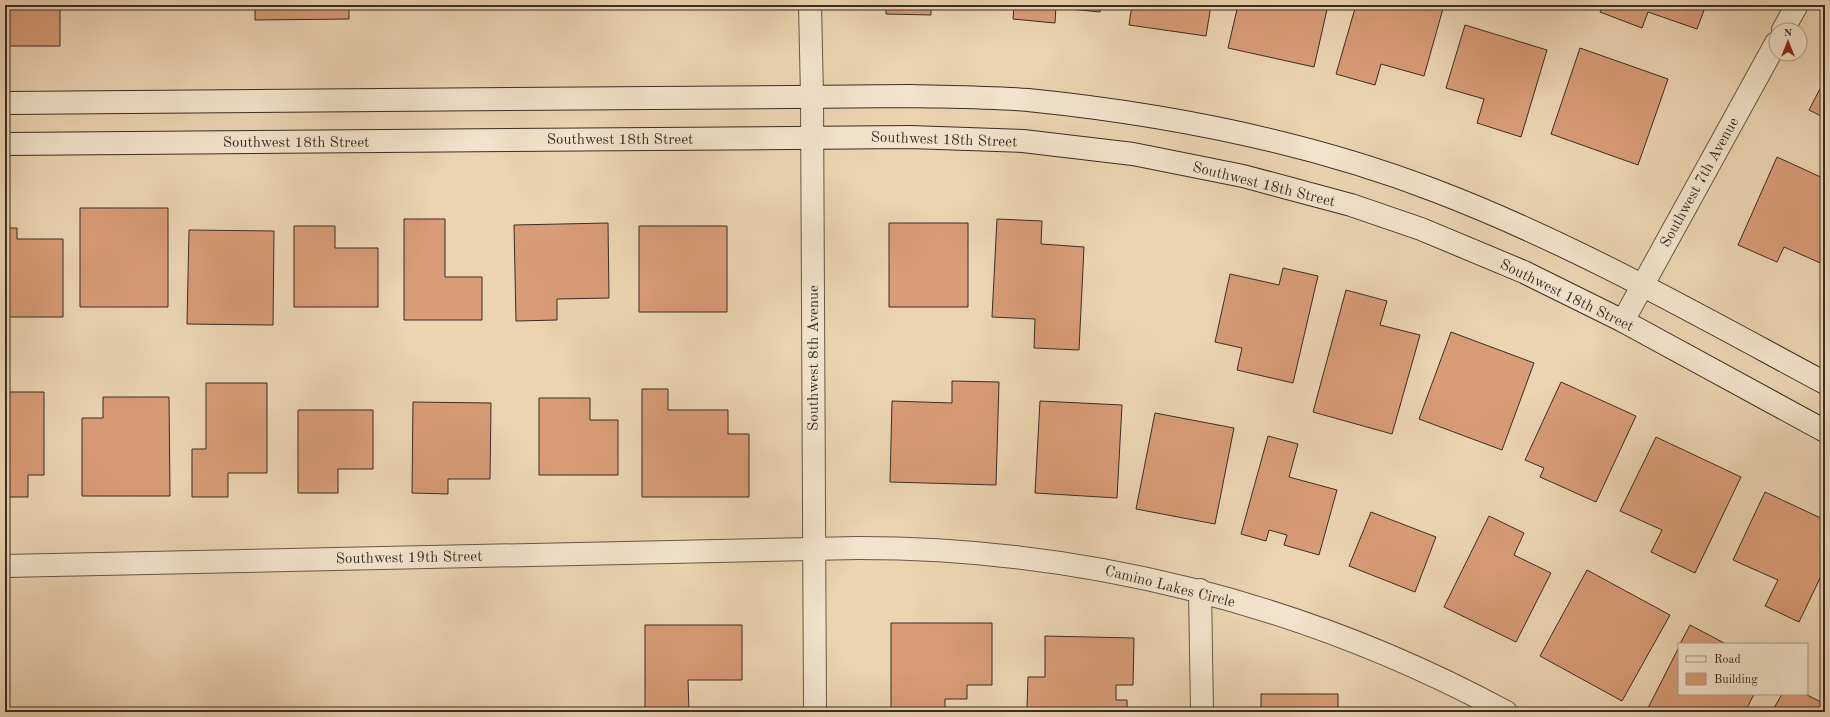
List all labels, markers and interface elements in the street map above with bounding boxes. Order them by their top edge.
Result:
north arrow [1768,22,1808,62]
text: N [1784,28,1793,39]
street label: Southwest 7th Avenue [1658,115,1742,250]
street label: Southwest 18th Street [870,130,1018,151]
street label: Southwest 18th Street [547,133,693,148]
street label: Southwest 18th Street [223,136,369,151]
street label: Southwest 18th Street [1191,160,1337,210]
street label: Southwest 18th Street [1497,257,1636,335]
street label: Southwest 8th Avenue [807,285,822,431]
street label: Southwest 19th Street [336,550,482,567]
street label: Camino Lakes Circle [1103,564,1236,611]
legend [1678,643,1808,695]
text: Road [1714,654,1741,666]
text: Building [1714,674,1758,686]

